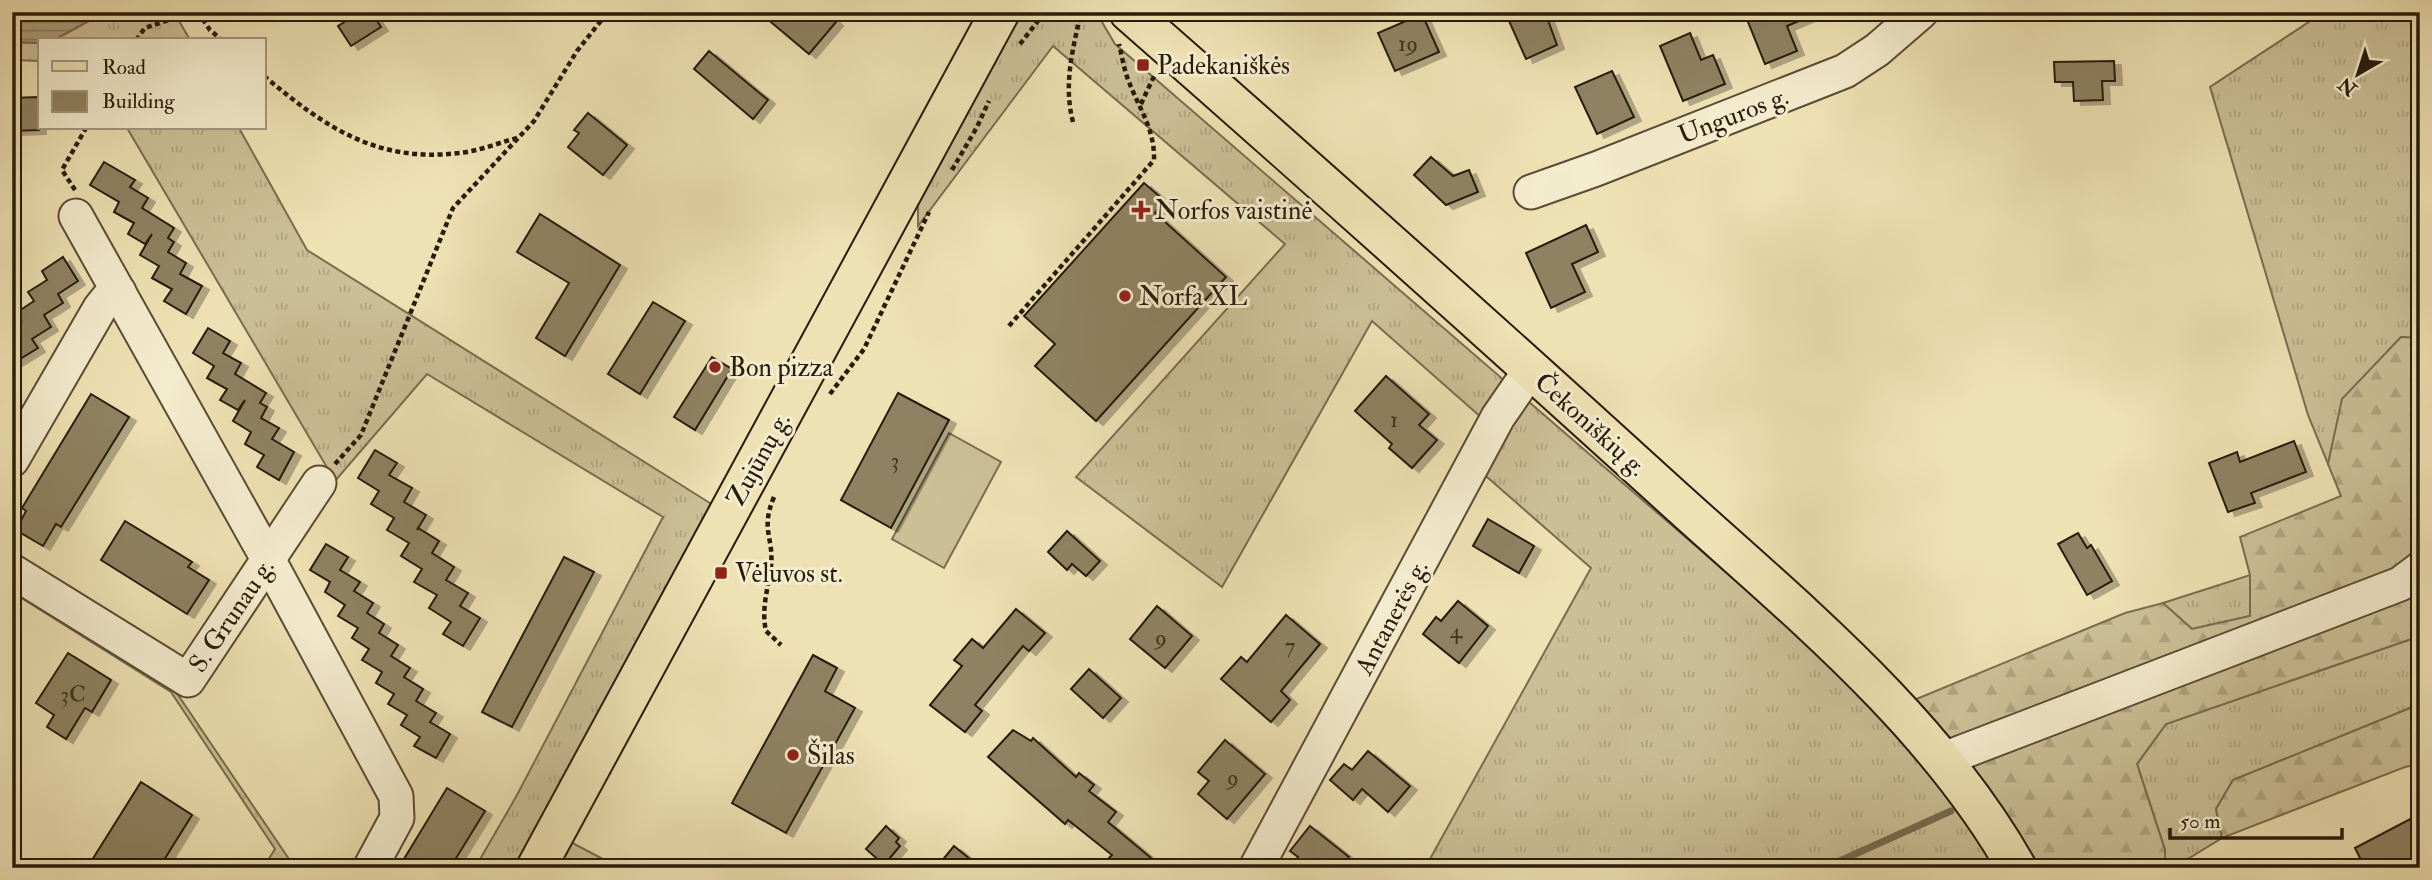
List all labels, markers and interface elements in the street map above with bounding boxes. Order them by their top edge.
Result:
house number: 19 [1398,29,1418,58]
legend [38,38,266,130]
north arrow [2324,38,2394,108]
place label: Padekaniškės [1157,50,1290,82]
text: Road [102,54,147,81]
marker: Padekaniškės [1135,57,1151,73]
text: N [2333,71,2363,102]
street label: Unguros g. [1674,80,1793,152]
text: Building [102,88,175,115]
place label: Norfos vaistinė [1155,195,1312,227]
marker: Norfos vaistinė [1133,202,1149,218]
place label: Norfa XL [1139,281,1248,313]
marker: Norfa XL [1117,288,1133,304]
place label: Bon pizza [729,352,834,385]
marker: Bon pizza [707,359,723,375]
street label: Čekoniškių g. [1528,364,1655,483]
house number: 1 [1390,405,1398,434]
street label: Zujūnų g. [720,407,798,512]
house number: 3 [891,446,899,475]
street label: S. Grunau g. [182,553,282,679]
street label: Antanerės g. [1348,554,1436,681]
place label: Vėluvos st. [735,558,843,590]
marker: Vėluvos st. [713,565,729,581]
house number: 4 [1450,616,1464,645]
house number: 9 [1153,623,1167,652]
house number: 7 [1285,631,1296,660]
house number: 3C [60,680,86,709]
place label: Šilas [807,738,855,772]
marker: Šilas [785,747,801,763]
house number: 9 [1225,763,1239,792]
scale bar [2170,796,2341,840]
text: 50 m [2180,808,2221,835]

